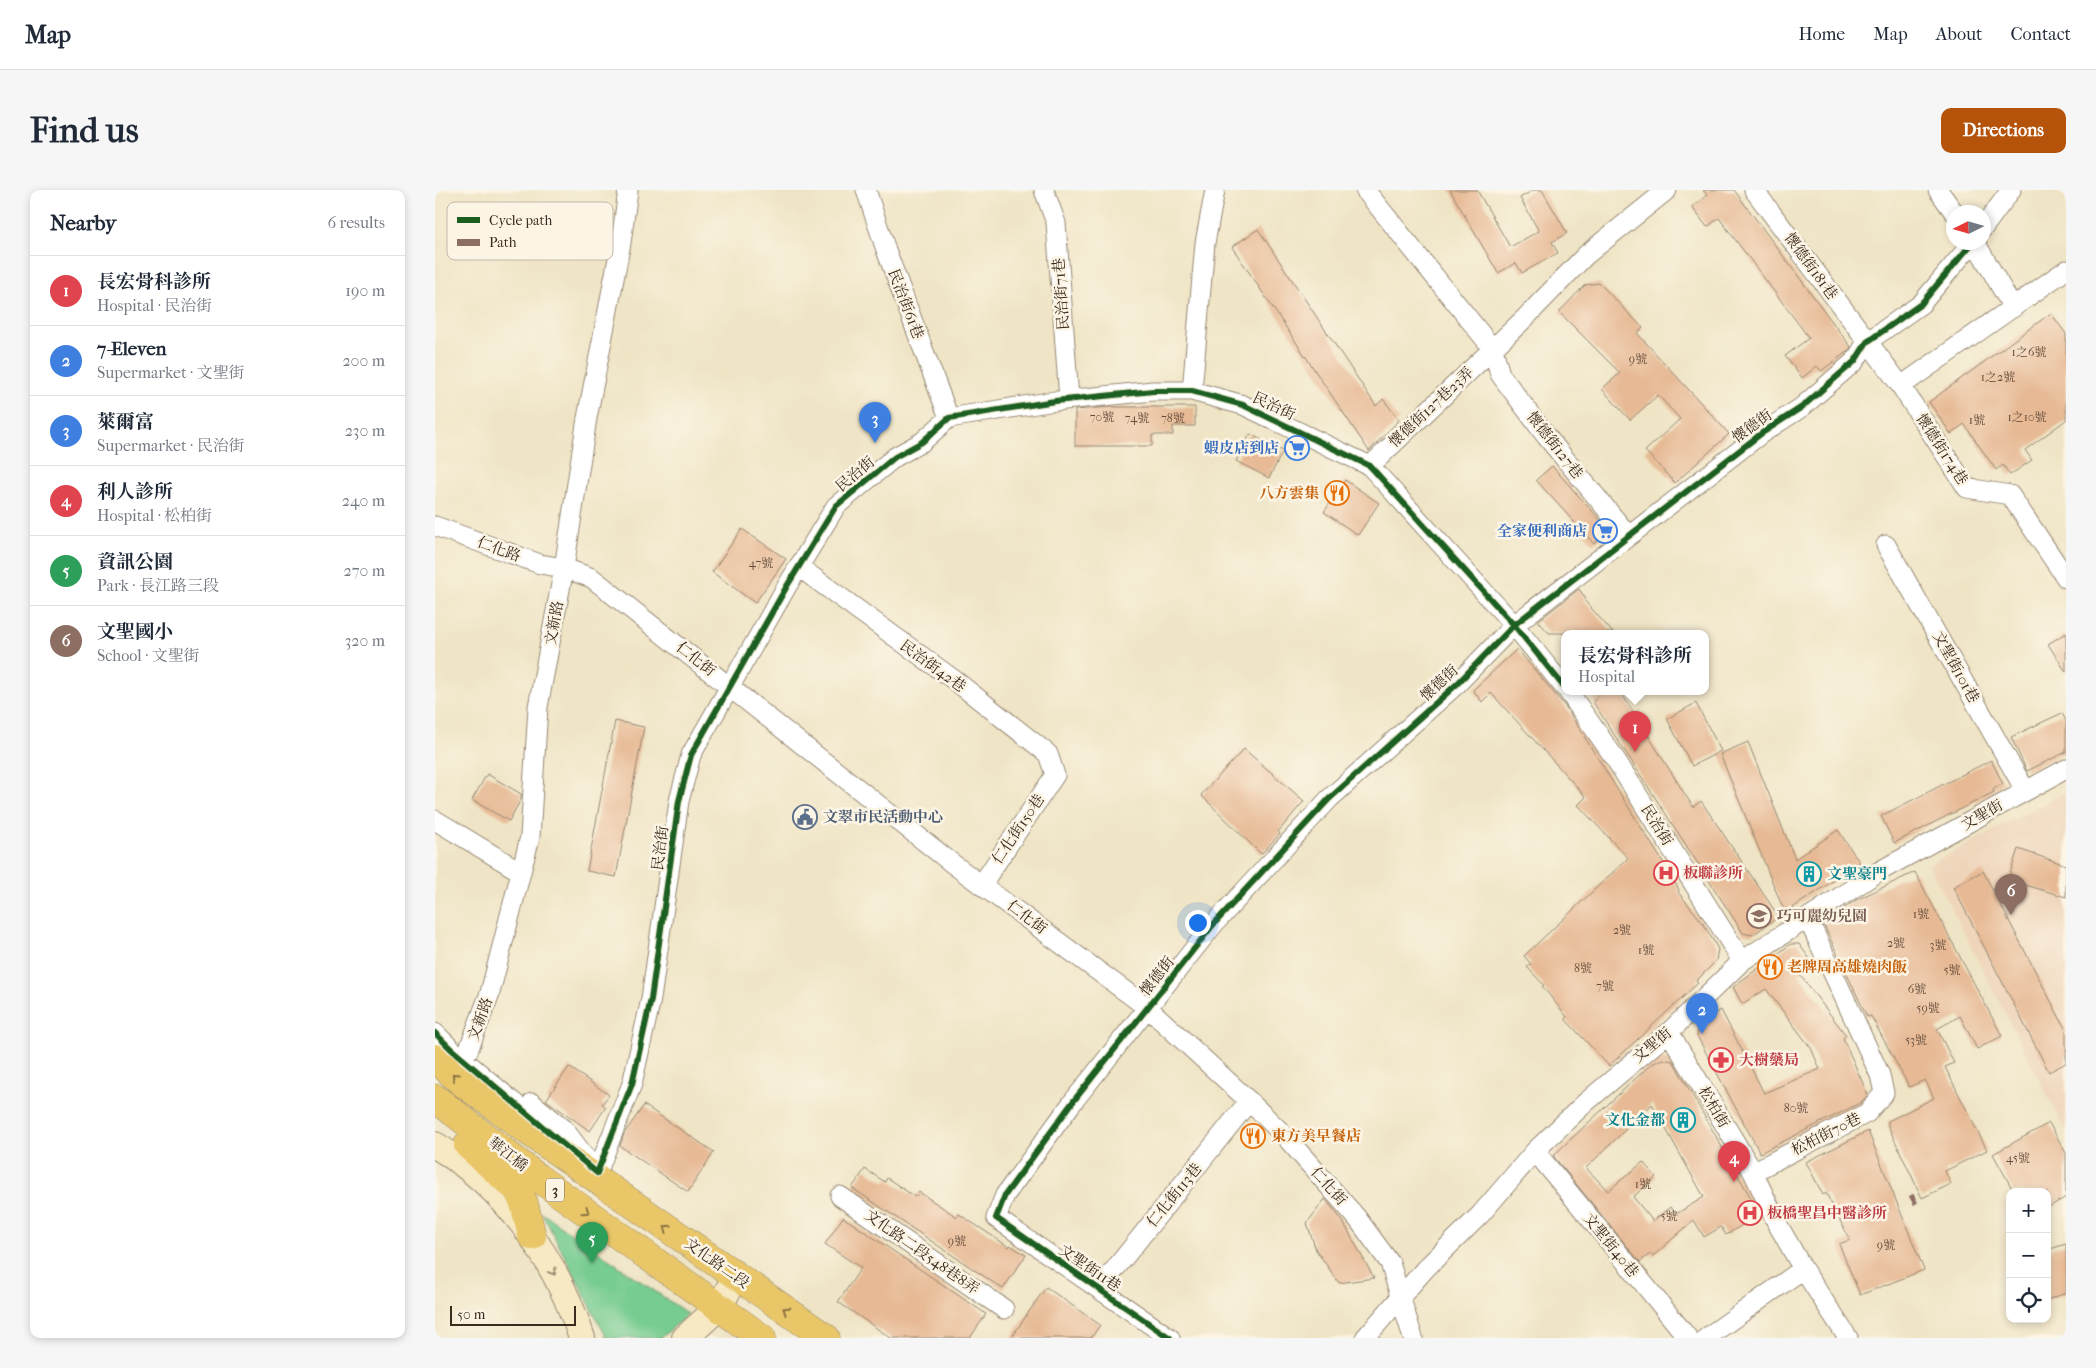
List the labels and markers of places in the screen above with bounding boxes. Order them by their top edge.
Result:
pin: 3 [859,402,891,443]
supermarket icon: 蝦皮店到店 [1284,435,1310,461]
place label: 蝦皮店到店 [1204,439,1279,457]
restaurant icon: 八方雲集 [1324,480,1350,506]
place label: 八方雲集 [1259,484,1319,502]
supermarket icon: 全家便利商店 [1592,518,1618,544]
place label: 全家便利商店 [1497,522,1587,540]
pin: 1 [1619,711,1651,752]
public building icon: 文翠市民活動中心 [792,804,818,830]
place label: 文翠市民活動中心 [823,808,943,826]
hospital icon: 板聯診所 [1653,860,1679,886]
building icon: 文聖豪門 [1796,861,1822,887]
place label: 板聯診所 [1683,864,1743,882]
place label: 文聖豪門 [1827,865,1887,883]
pin: 6 [1995,874,2027,915]
school or university icon: 巧可麗幼兒園 [1746,903,1772,929]
place label: 巧可麗幼兒園 [1777,907,1867,925]
restaurant icon: 老牌周高雄燒肉飯 [1757,954,1783,980]
place label: 老牌周高雄燒肉飯 [1787,958,1907,976]
pin: 2 [1686,993,1718,1034]
pharmacy icon: 大樹藥局 [1708,1047,1734,1073]
place label: 大樹藥局 [1739,1051,1799,1069]
building icon: 文化金都 [1670,1107,1696,1133]
place label: 文化金都 [1605,1111,1665,1129]
restaurant icon: 東方美早餐店 [1240,1123,1266,1149]
place label: 東方美早餐店 [1271,1127,1361,1145]
pin: 4 [1718,1141,1750,1182]
hospital icon: 板橋聖昌中醫診所 [1737,1200,1763,1226]
place label: 板橋聖昌中醫診所 [1767,1204,1887,1222]
pin: 5 [576,1222,608,1263]

